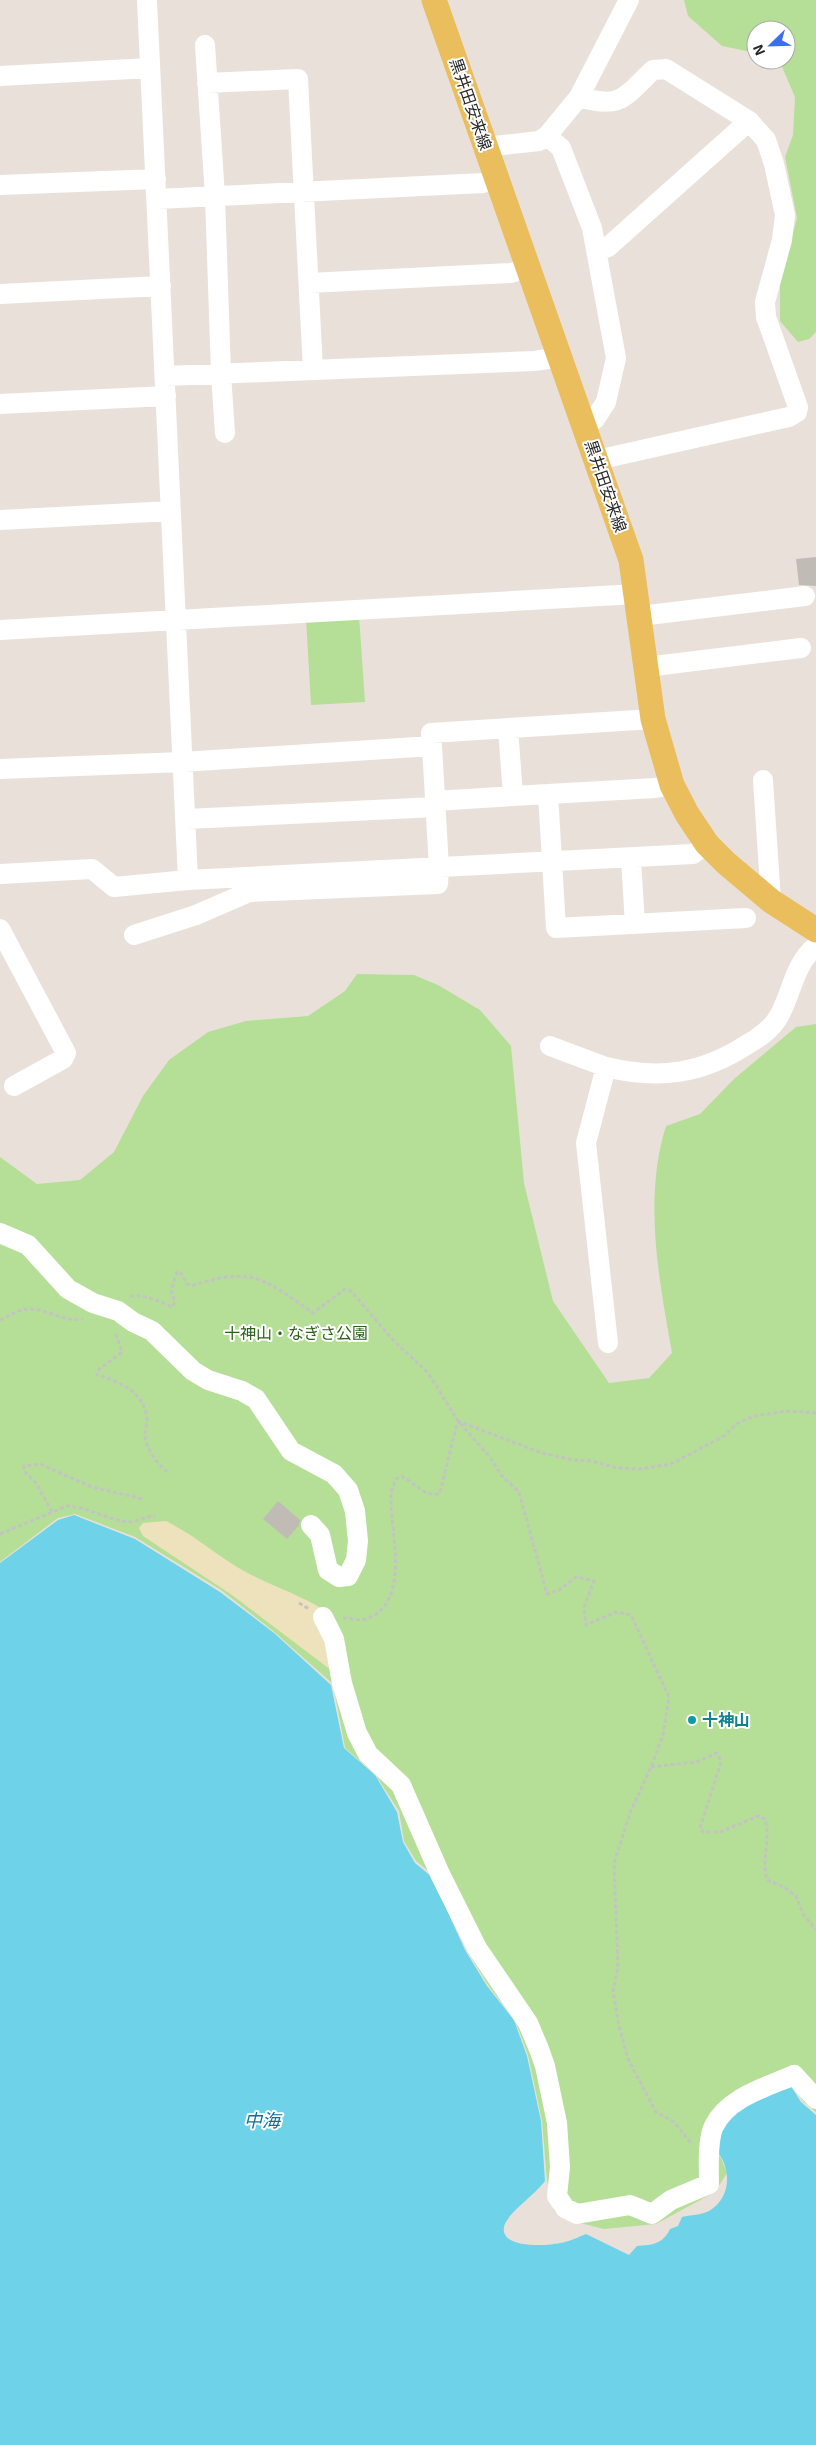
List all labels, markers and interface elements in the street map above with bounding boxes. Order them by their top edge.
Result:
north arrow [746,20,796,70]
text: N [749,42,768,58]
street label: 黒井田安来線 [447,55,496,152]
street label: 黒井田安来線 [582,437,631,534]
park label: 十神山・なぎさ公園 [224,1323,368,1342]
place label: 十神山 [702,1710,750,1729]
marker: 十神山 [686,1714,698,1726]
water label: 中海 [244,2109,283,2131]

